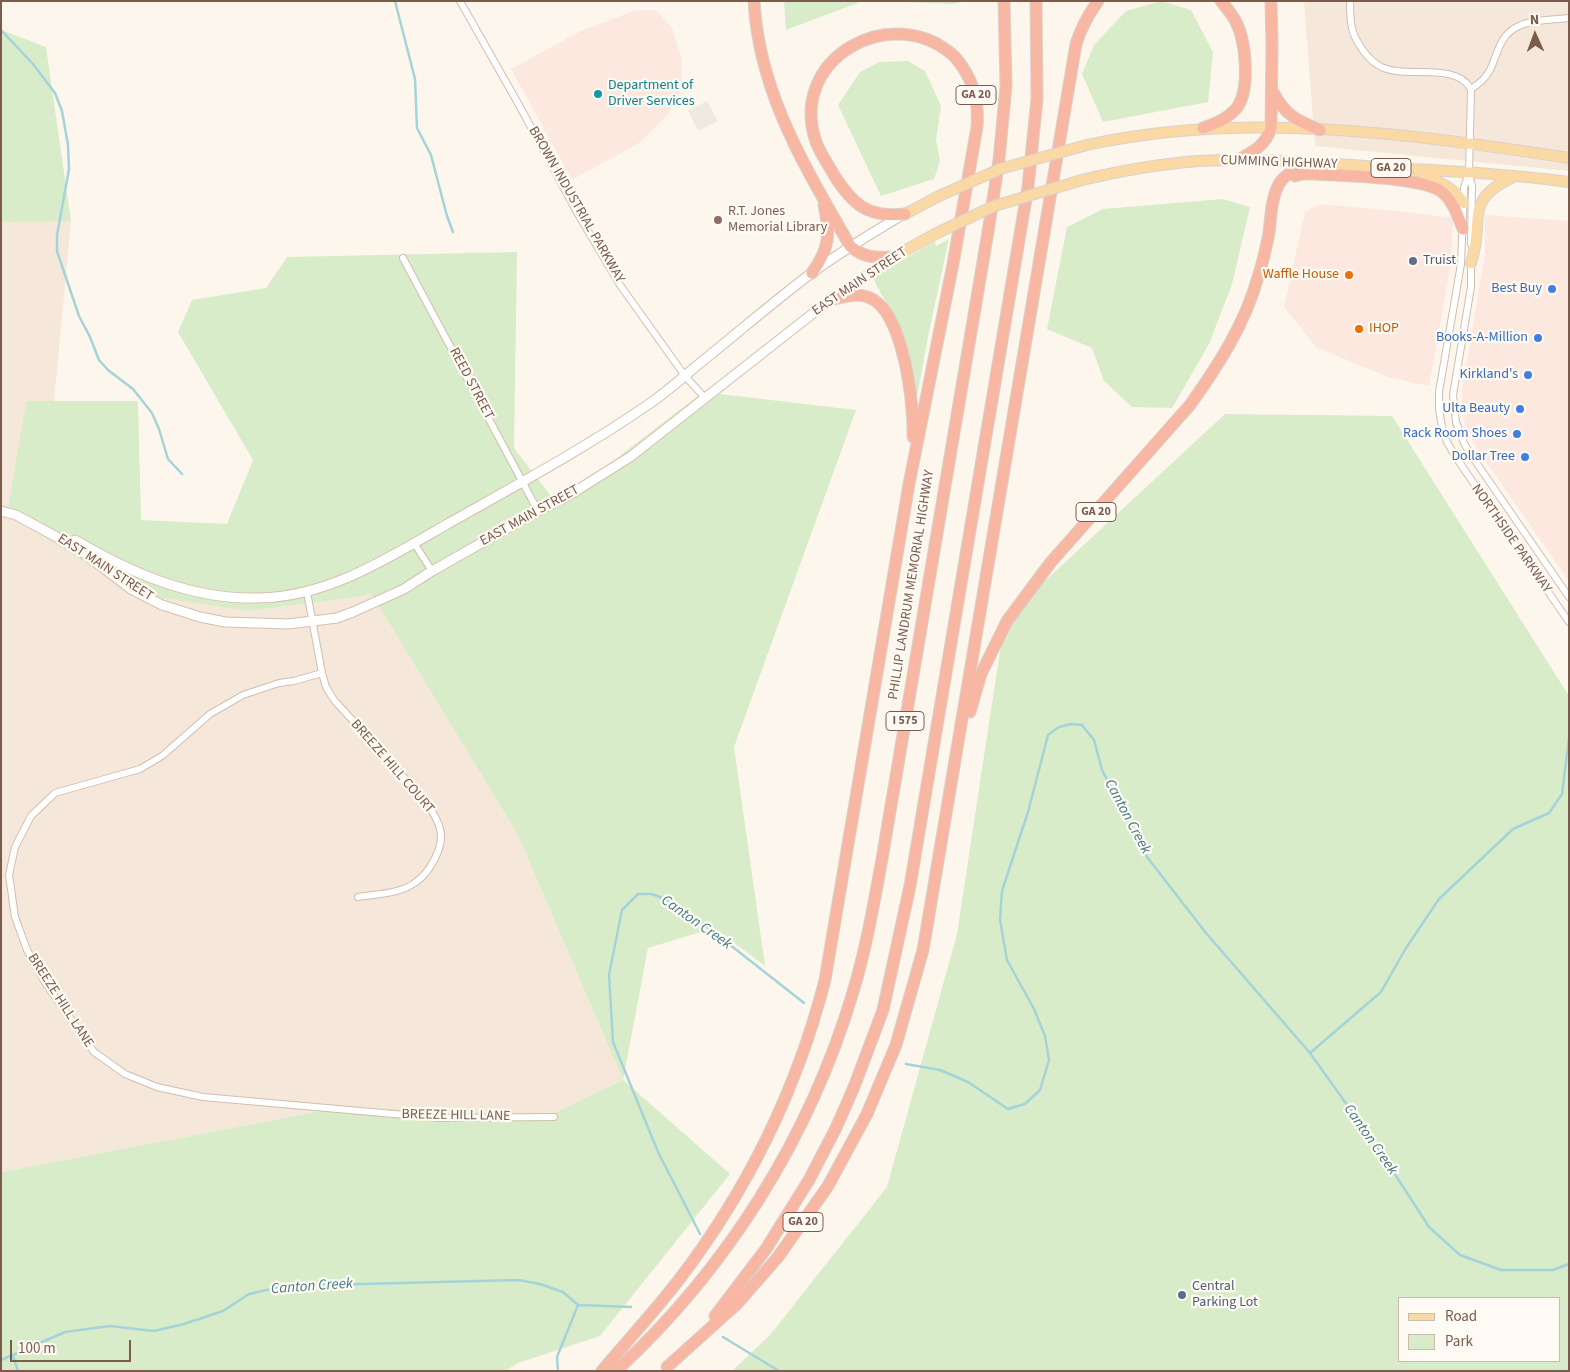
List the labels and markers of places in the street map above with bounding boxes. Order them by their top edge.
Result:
place label: Department of Driver Services [608,78,695,110]
marker: Department of Driver Services [592,88,604,100]
place label: R.T. Jones Memorial Library [728,204,827,236]
marker: R.T. Jones Memorial Library [712,214,724,226]
place label: Truist [1423,253,1456,269]
marker: Truist [1407,255,1419,267]
place label: Waffle House [1263,267,1339,283]
marker: Waffle House [1343,269,1355,281]
place label: Best Buy [1491,281,1542,297]
marker: Best Buy [1546,283,1558,295]
place label: IHOP [1369,321,1399,337]
marker: IHOP [1353,323,1365,335]
place label: Books-A-Million [1436,330,1528,346]
marker: Books-A-Million [1532,332,1544,344]
place label: Kirkland's [1460,367,1518,383]
marker: Kirkland's [1522,369,1534,381]
place label: Ulta Beauty [1442,401,1510,417]
marker: Ulta Beauty [1514,403,1526,415]
place label: Rack Room Shoes [1403,426,1507,442]
marker: Rack Room Shoes [1511,428,1523,440]
place label: Dollar Tree [1451,449,1515,465]
marker: Dollar Tree [1519,451,1531,463]
place label: Central Parking Lot [1192,1279,1258,1311]
marker: Central Parking Lot [1176,1289,1188,1301]

